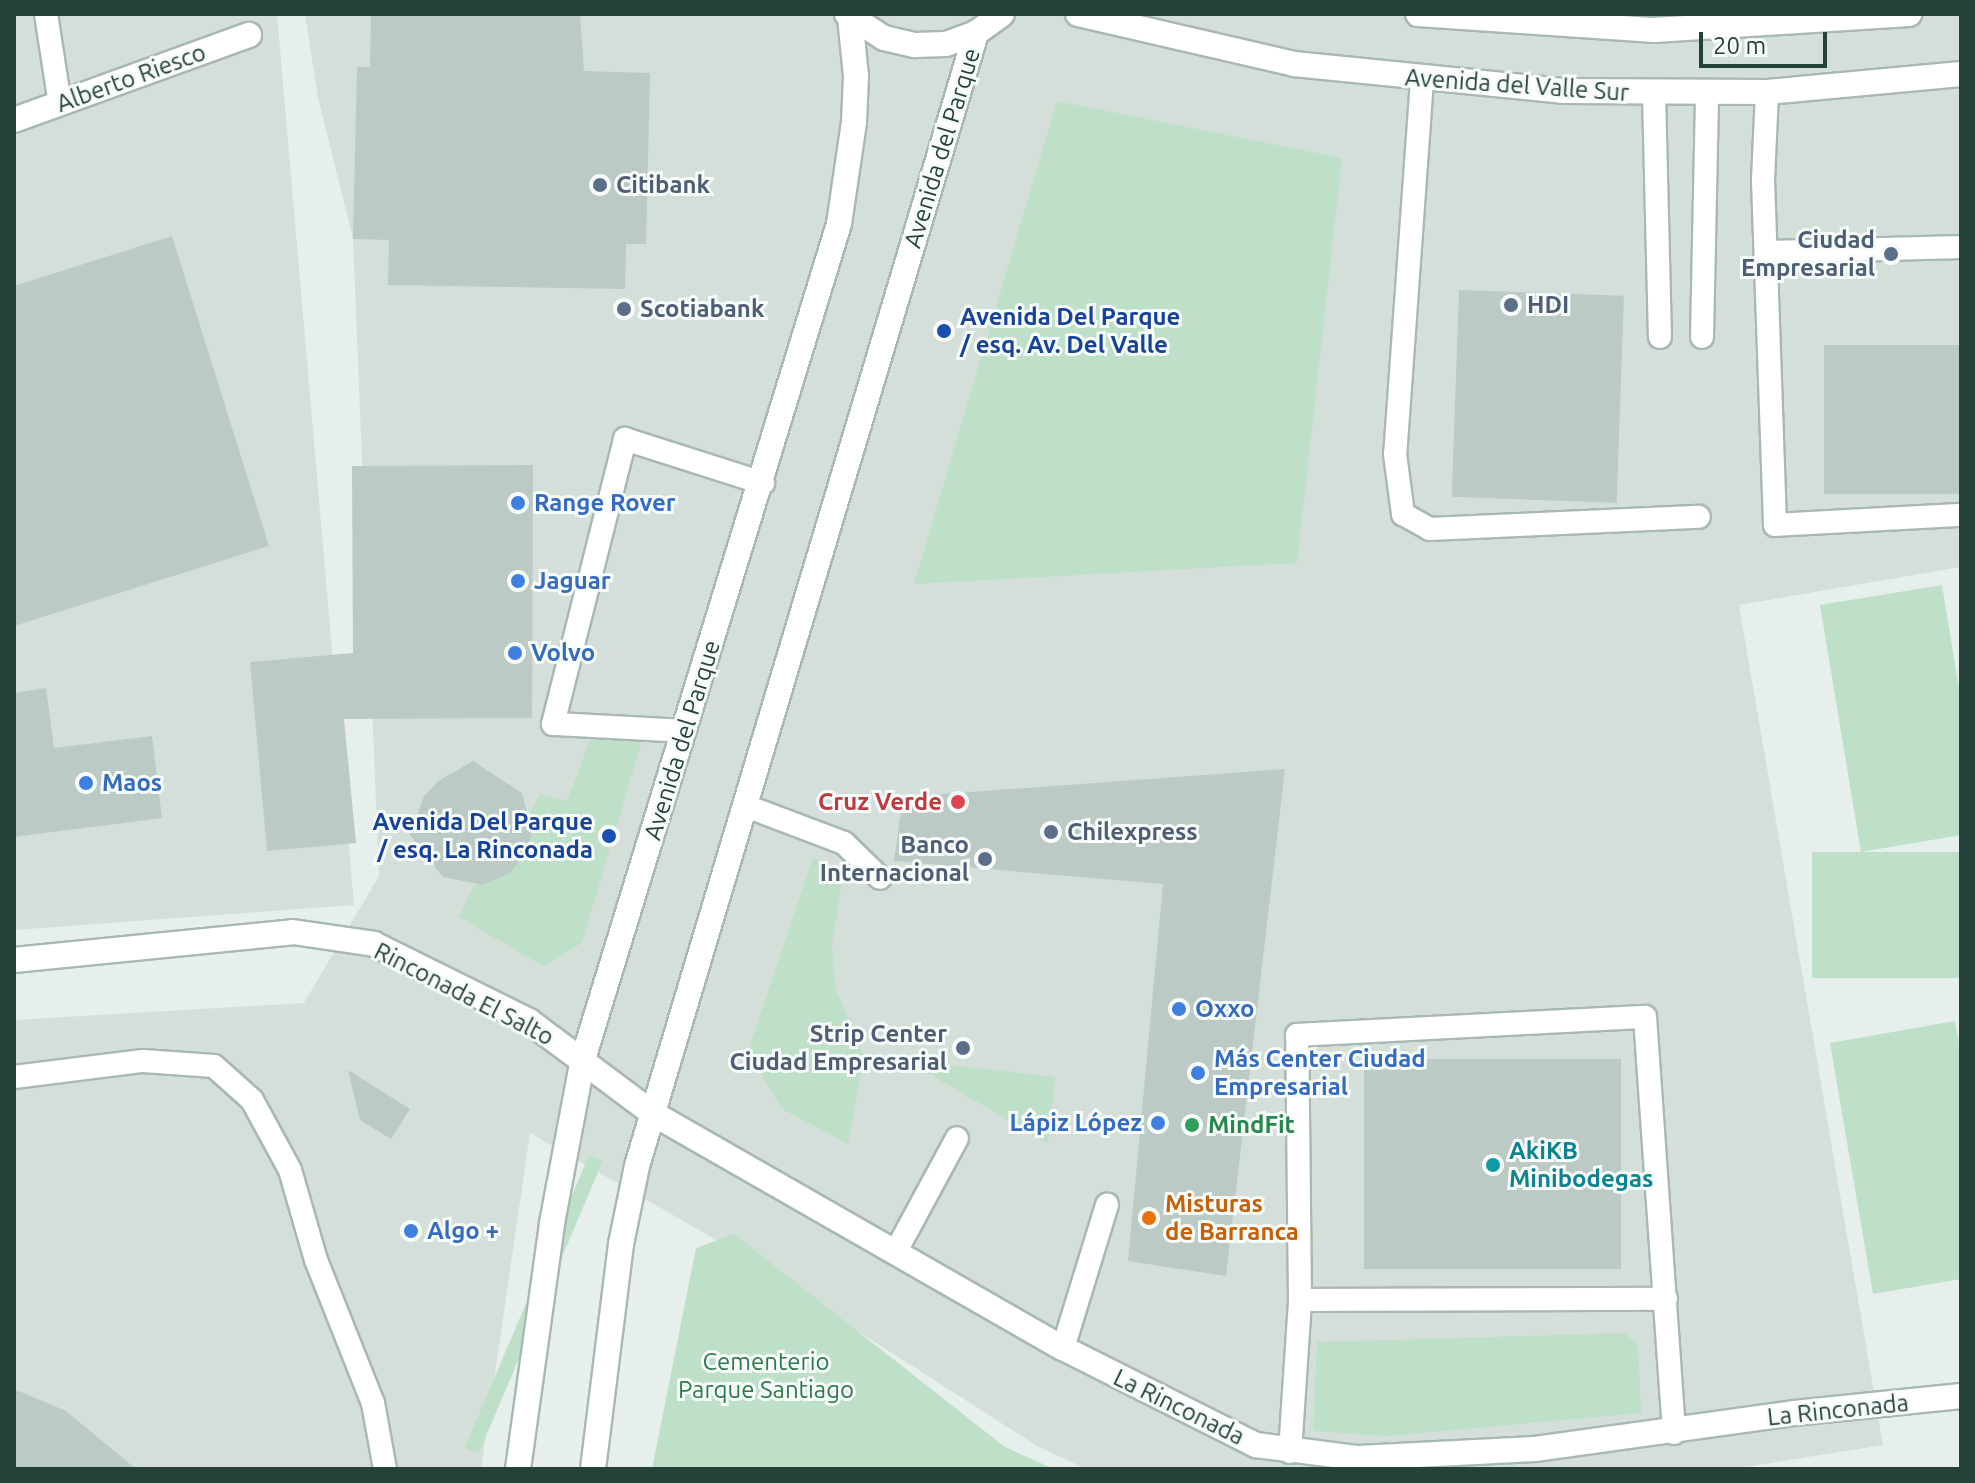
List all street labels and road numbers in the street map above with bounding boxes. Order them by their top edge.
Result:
street label: Alberto Riesco [52,38,210,118]
street label: Avenida del Parque [898,45,986,251]
street label: Avenida del Valle Sur [1404,63,1630,107]
street label: Avenida del Parque [638,637,726,843]
street label: Rinconada El Salto [369,936,559,1052]
street label: La Rinconada [1109,1363,1249,1451]
street label: La Rinconada [1766,1388,1910,1432]

